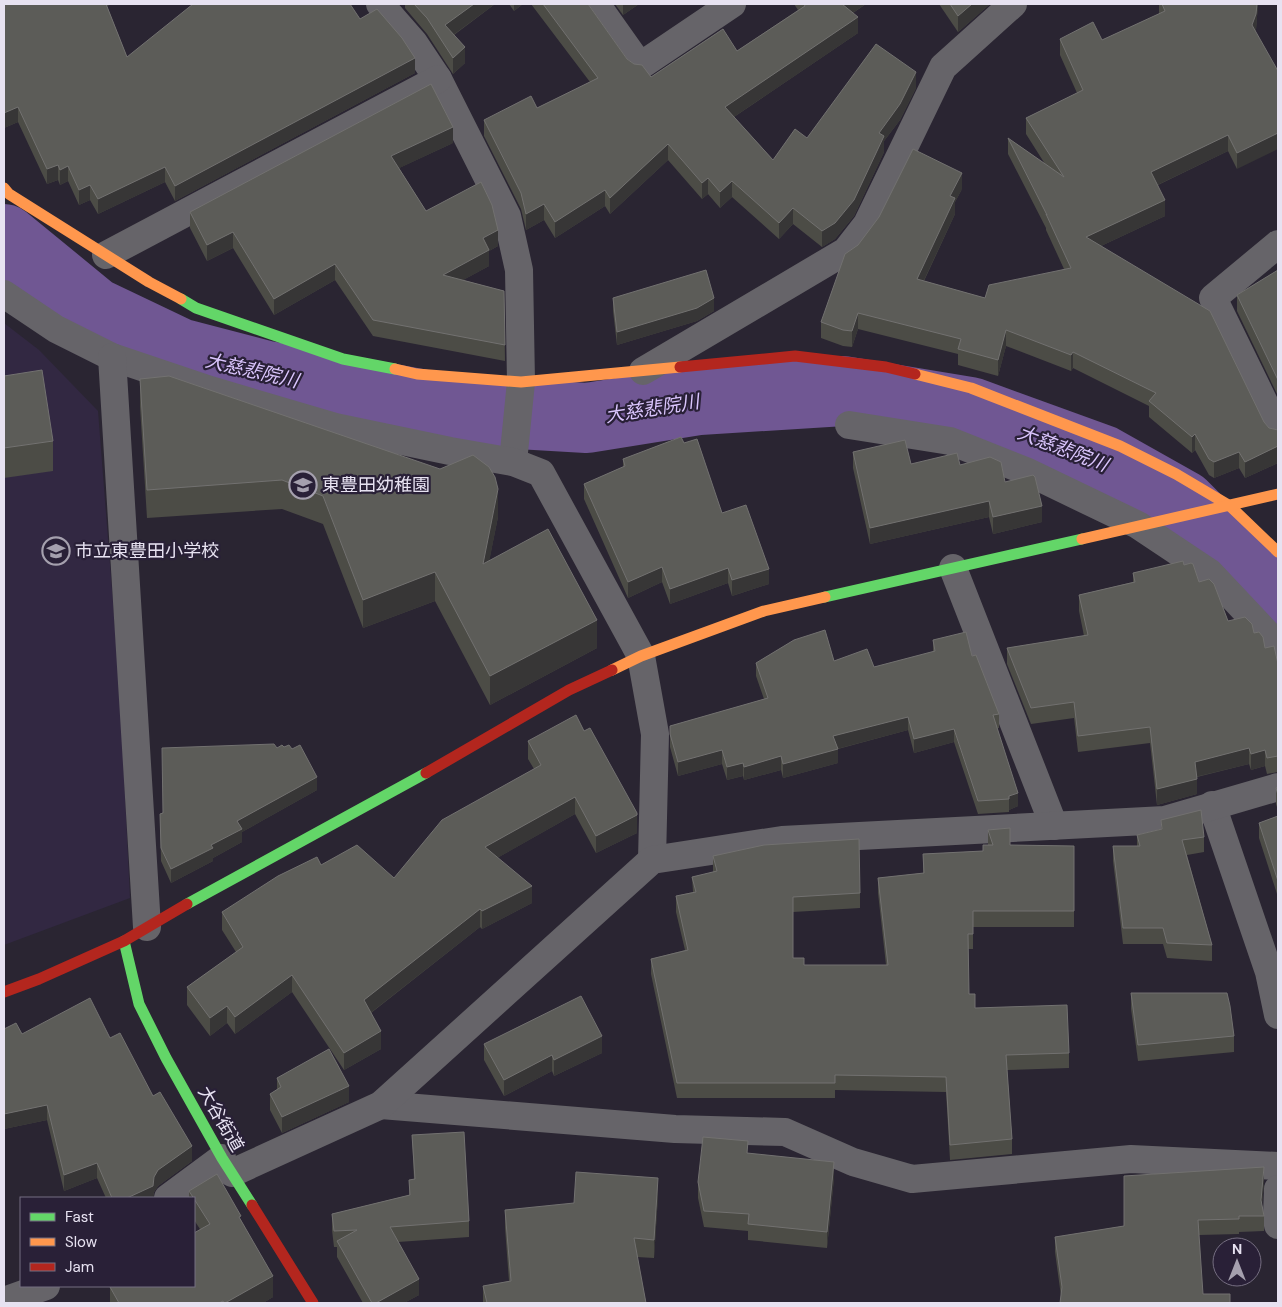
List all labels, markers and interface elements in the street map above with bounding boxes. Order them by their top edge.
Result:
water label: 大慈悲院川 [203,348,303,394]
water label: 大慈悲院川 [603,388,703,428]
water label: 大慈悲院川 [1014,420,1114,478]
school or university icon: 東豊田幼稚園 [288,470,318,500]
place label: 東豊田幼稚園 [322,473,430,497]
school or university icon: 市立東豊田小学校 [41,536,71,566]
place label: 市立東豊田小学校 [75,539,219,563]
street label: 大谷街道 [193,1082,249,1156]
legend [20,1197,195,1287]
text: Fast [65,1207,94,1227]
text: Slow [65,1232,98,1252]
north arrow [1212,1237,1262,1287]
text: N [1232,1240,1242,1258]
text: Jam [65,1257,94,1277]

